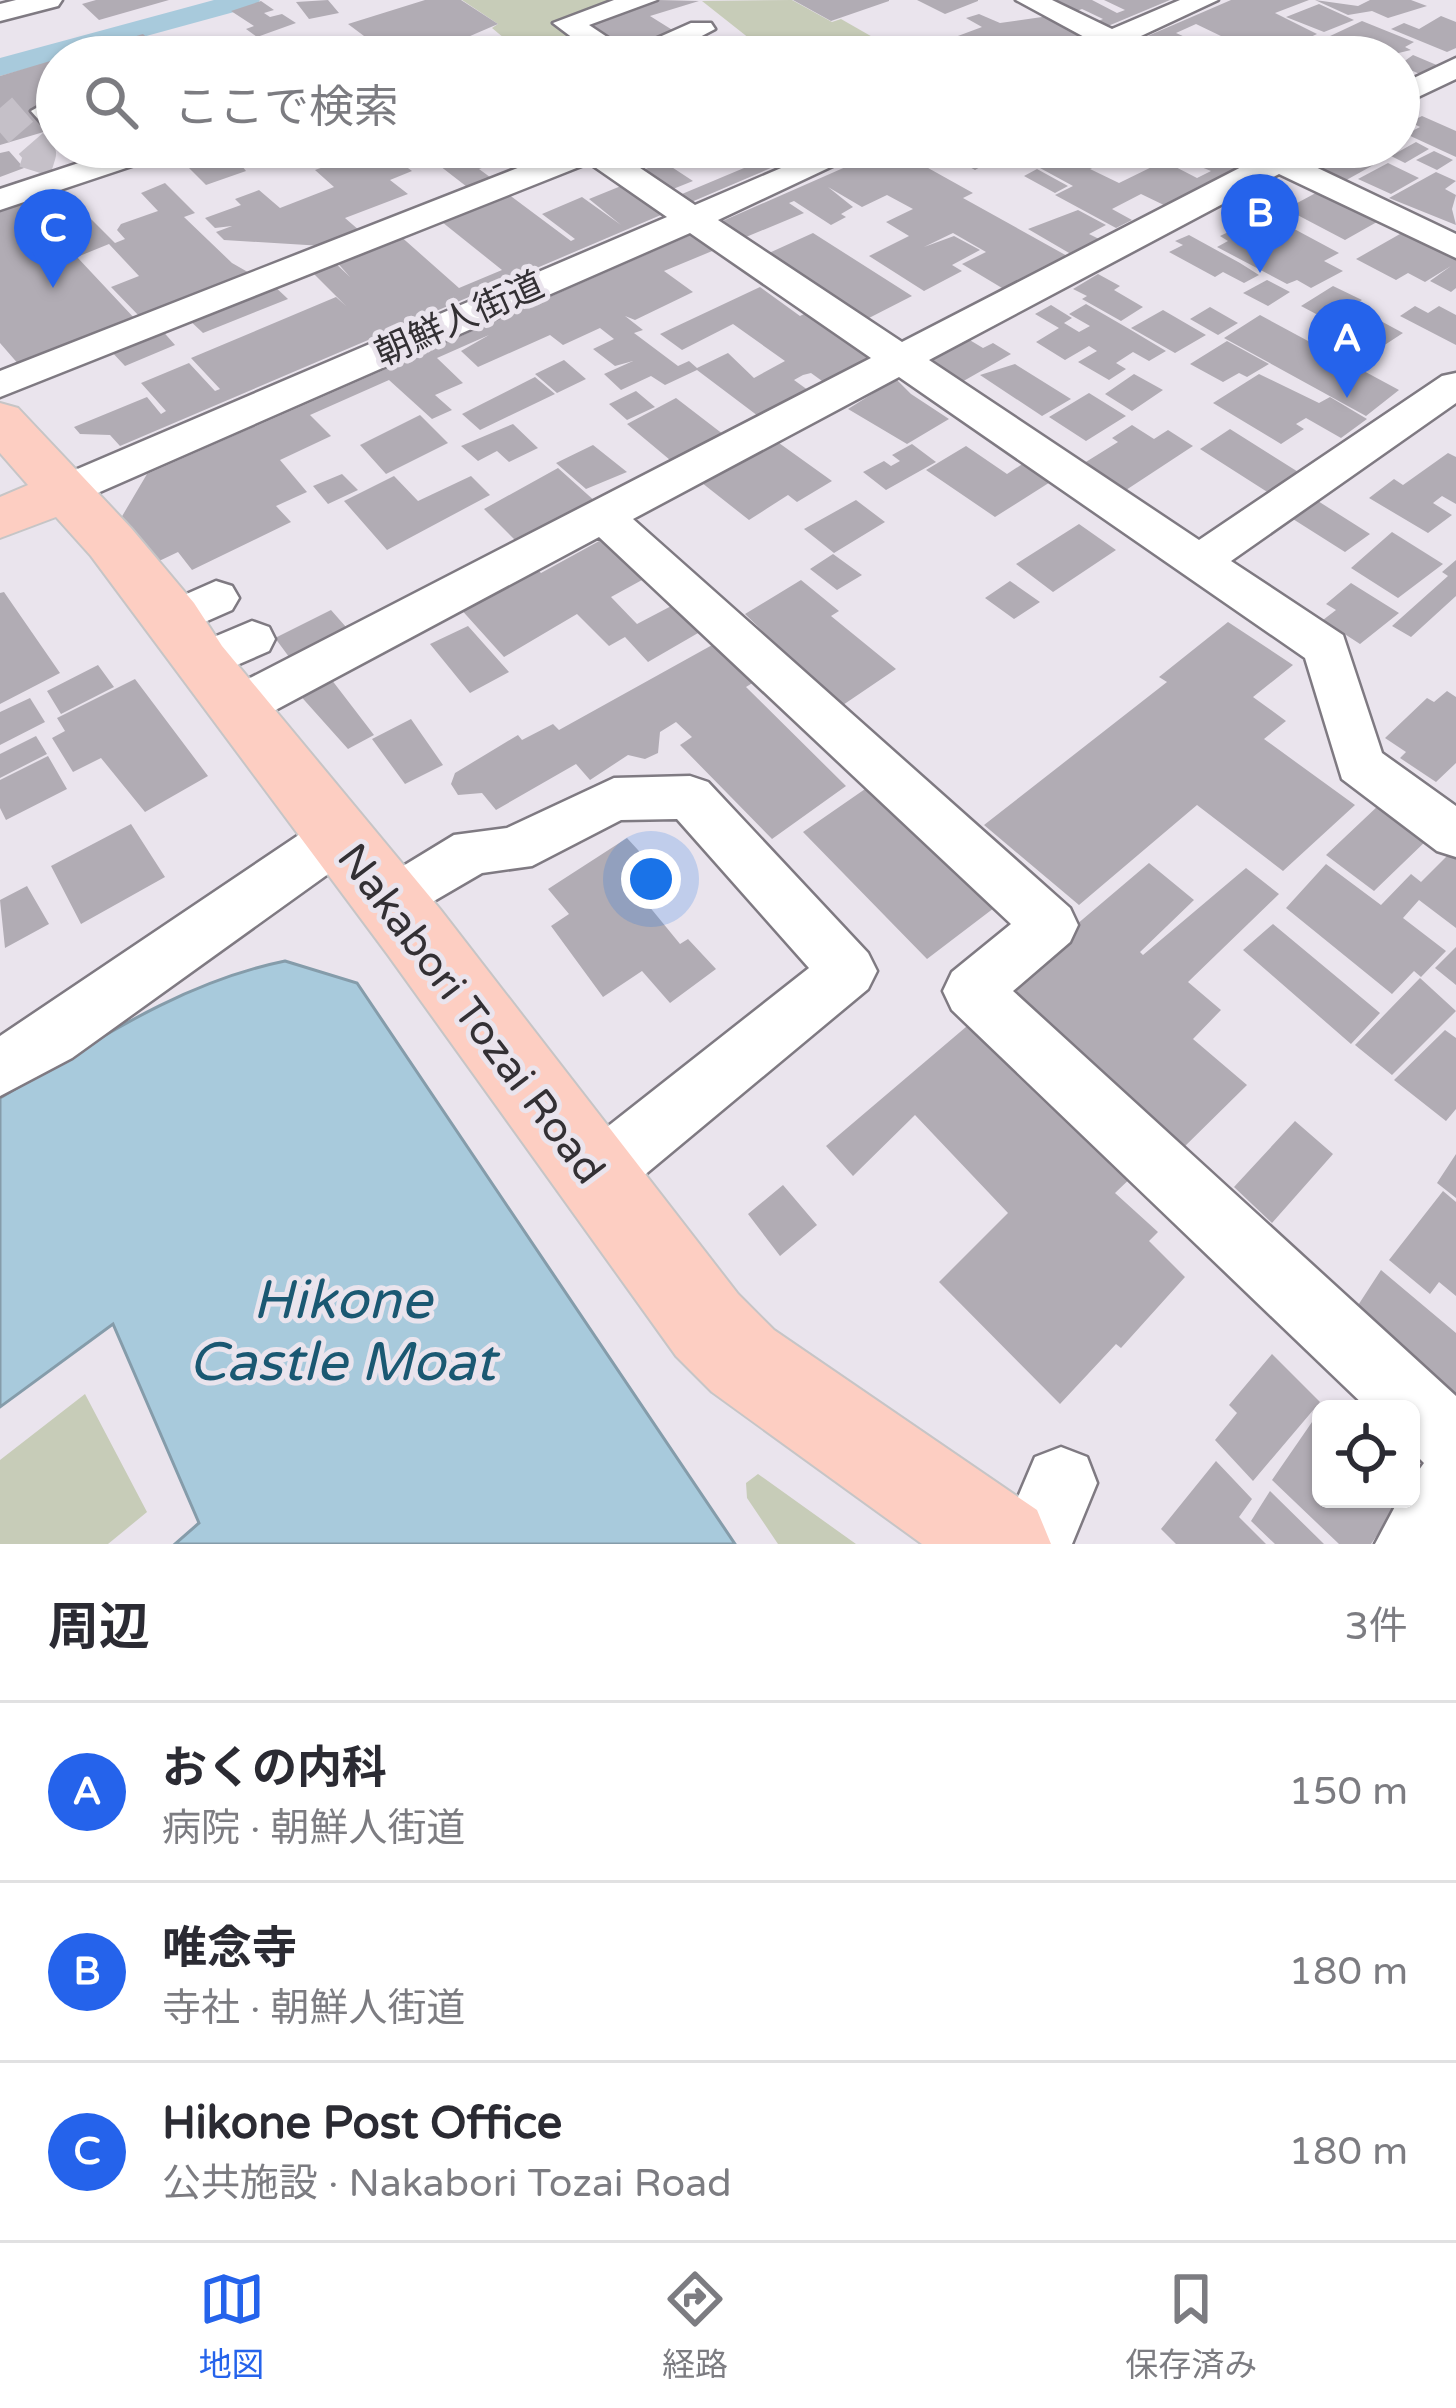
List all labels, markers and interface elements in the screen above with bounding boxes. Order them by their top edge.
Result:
search box [36,36,1420,168]
icon: search [78,69,144,135]
text: ここで検索 [174,81,399,135]
pin: B [1221,174,1299,273]
pin: C [14,189,92,288]
street label: 朝鮮人街道 [369,263,551,376]
pin: A [1308,299,1386,398]
street label: Nakabori Tozai Road [326,834,615,1194]
your location [621,849,681,909]
water label: Hikone Castle Moat [189,1268,501,1395]
map controls [1312,1400,1420,1508]
button: locate [1312,1400,1420,1508]
text: 周辺 [48,1597,150,1659]
text: 3件 [1345,1603,1408,1650]
text: おくの内科 [162,1742,387,1796]
text: A [72,1768,102,1815]
text: 150 m [1289,1768,1408,1815]
text: 病院 · 朝鮮人街道 [162,1805,465,1852]
text: 唯念寺 [162,1922,297,1976]
text: B [73,1948,101,1995]
text: 180 m [1289,1948,1408,1995]
text: 寺社 · 朝鮮人街道 [162,1985,465,2032]
text: Hikone Post Office [162,2097,562,2151]
text: C [73,2128,101,2175]
text: 180 m [1289,2128,1408,2175]
text: 公共施設 · Nakabori Tozai Road [162,2160,732,2207]
tab: 地図 [199,2266,265,2386]
tab: 経路 [662,2266,728,2386]
tab: 保存済み [1125,2266,1257,2386]

